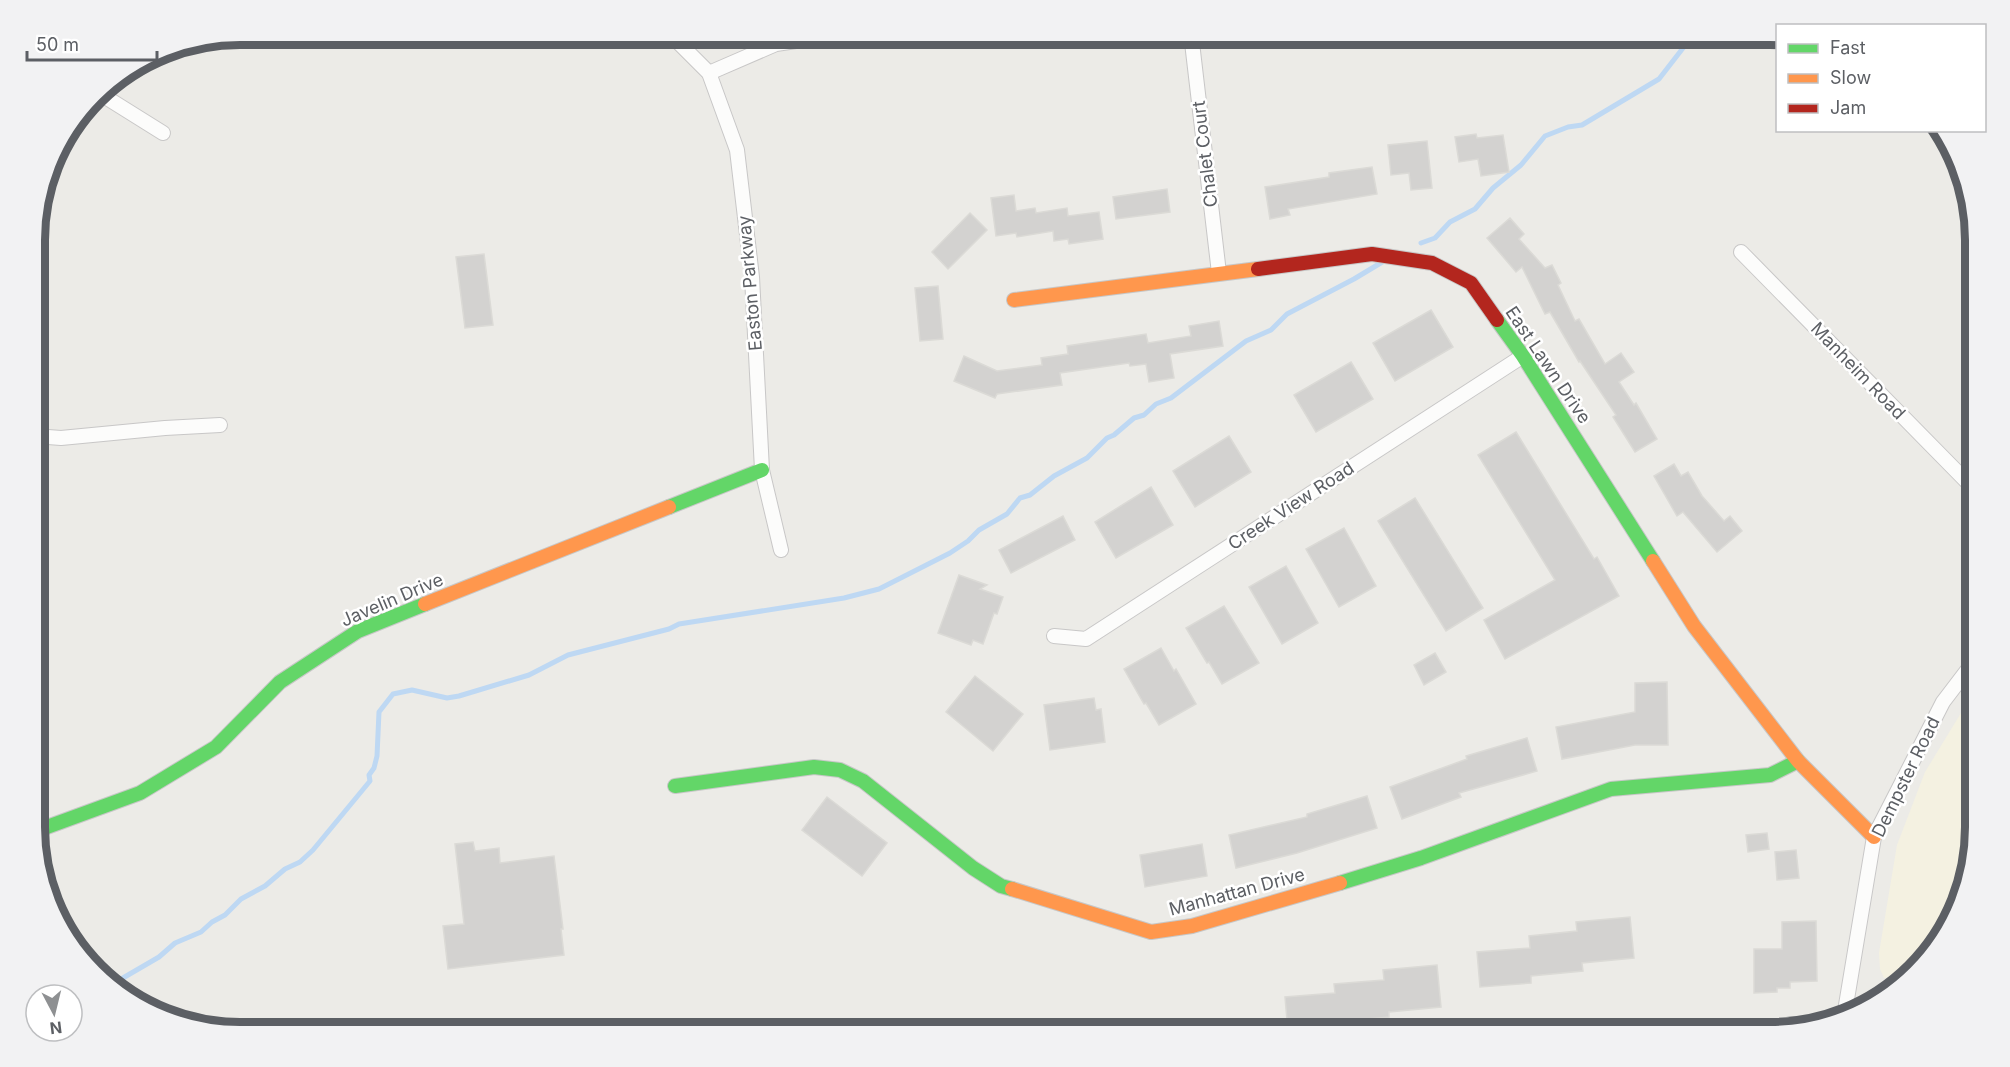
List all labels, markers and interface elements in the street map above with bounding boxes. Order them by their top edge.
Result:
scale bar [27,24,158,62]
legend [1776,24,1986,132]
text: 50 m [36,34,79,55]
text: Fast [1830,37,1866,58]
text: Slow [1830,67,1871,88]
text: Jam [1830,97,1866,118]
street label: Chalet Court [1188,99,1221,209]
street label: Easton Parkway [733,214,766,352]
street label: East Lawn Drive [1501,302,1595,427]
street label: Manheim Road [1807,318,1910,424]
street label: Creek View Road [1224,457,1358,554]
street label: Javelin Drive [337,568,446,631]
street label: Dempster Road [1867,713,1944,840]
street label: Manhattan Drive [1167,863,1307,920]
north arrow [24,983,84,1043]
text: N [49,1017,63,1039]

